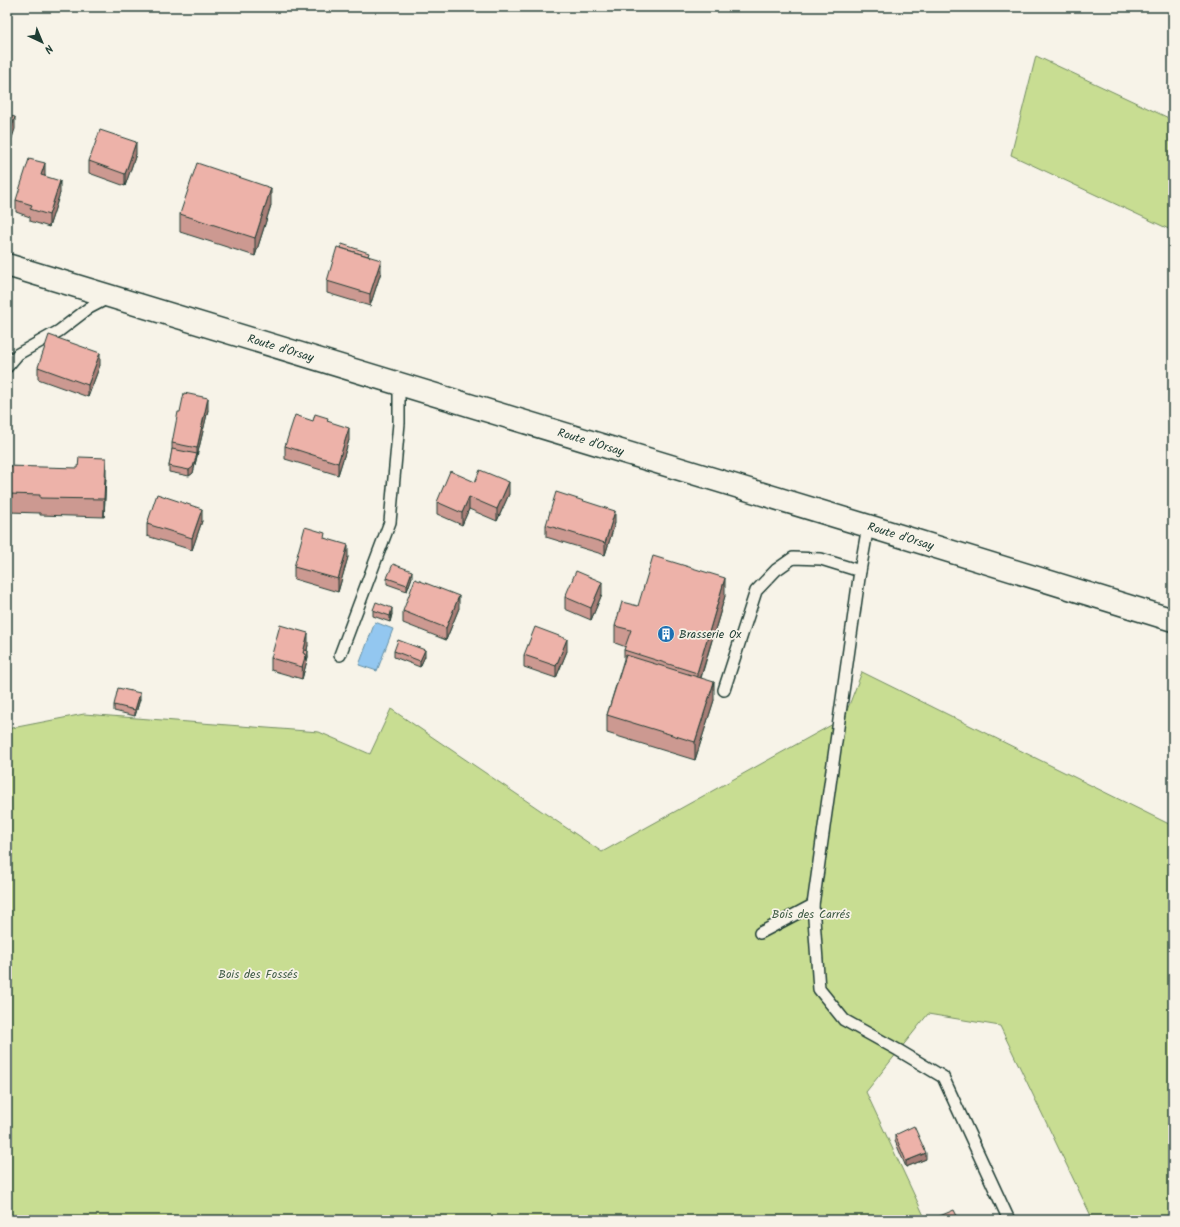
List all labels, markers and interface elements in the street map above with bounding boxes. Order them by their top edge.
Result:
north arrow [22,22,62,62]
text: N [39,40,57,57]
street label: Route d'Orsay [245,329,316,368]
street label: Route d'Orsay [555,423,627,462]
street label: Route d'Orsay [865,517,937,556]
building icon: Brasserie Ox [656,624,676,644]
place label: Brasserie Ox [679,625,742,644]
park label: Bois des Carrés [772,905,850,924]
park label: Bois des Fossés [218,965,298,984]

